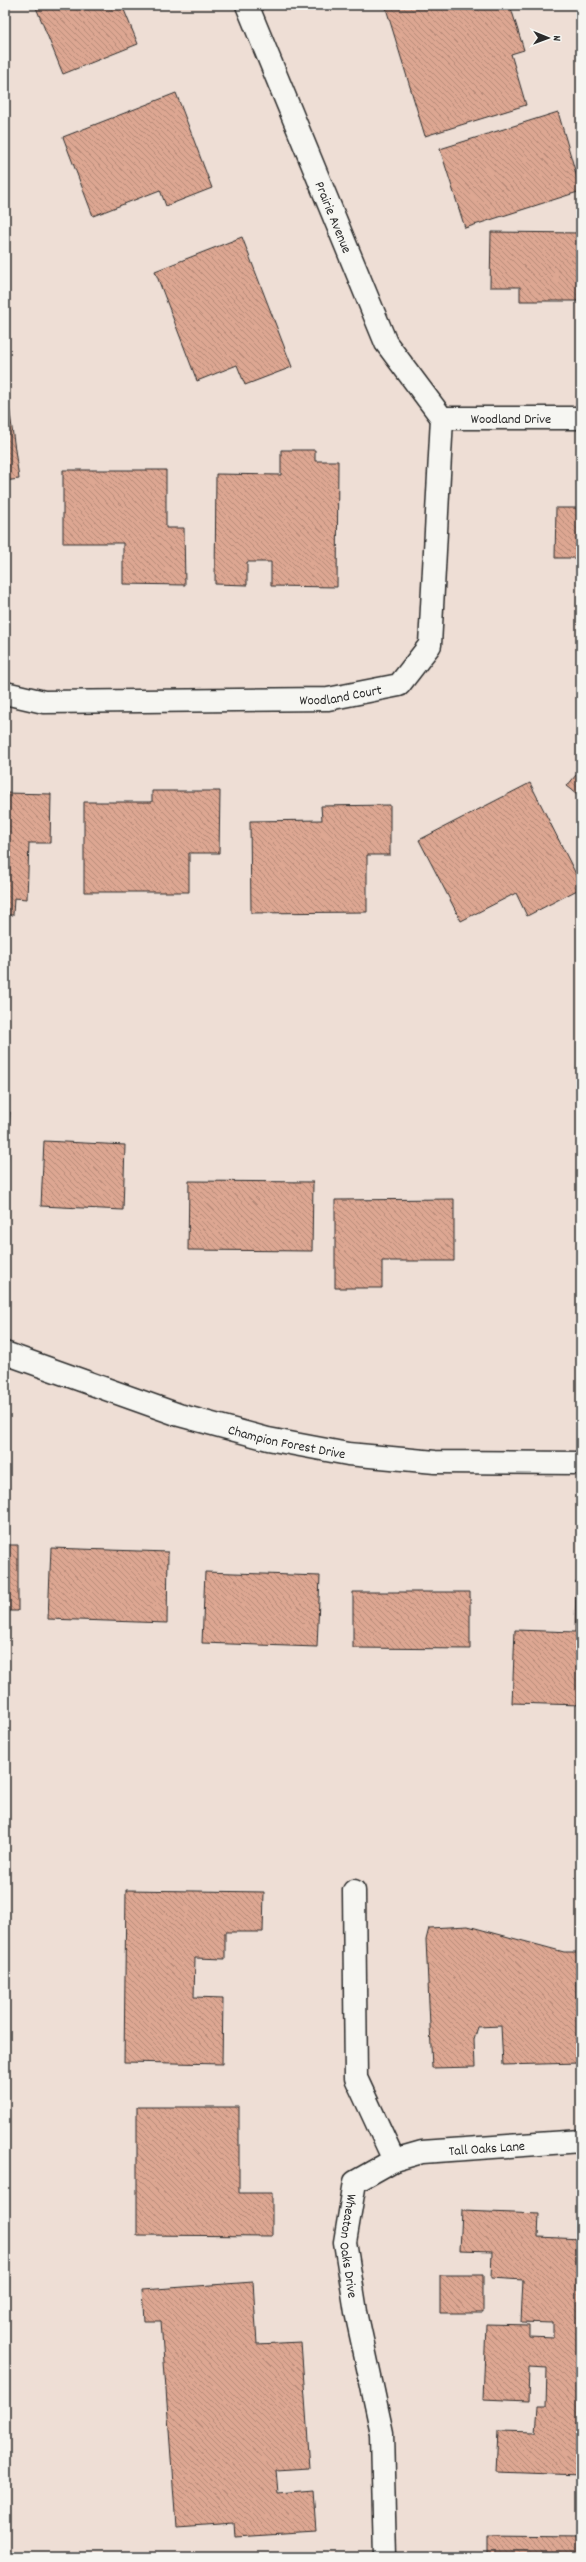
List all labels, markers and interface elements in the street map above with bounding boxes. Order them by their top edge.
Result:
north arrow [528,18,568,58]
text: N [548,35,564,42]
street label: Prairie Avenue [309,179,356,257]
street label: Woodland Drive [471,410,551,430]
street label: Woodland Court [299,681,384,711]
street label: Champion Forest Drive [226,1421,347,1465]
street label: Tall Oaks Lane [448,2137,526,2162]
street label: Wheaton Oaks Drive [333,2192,362,2300]

